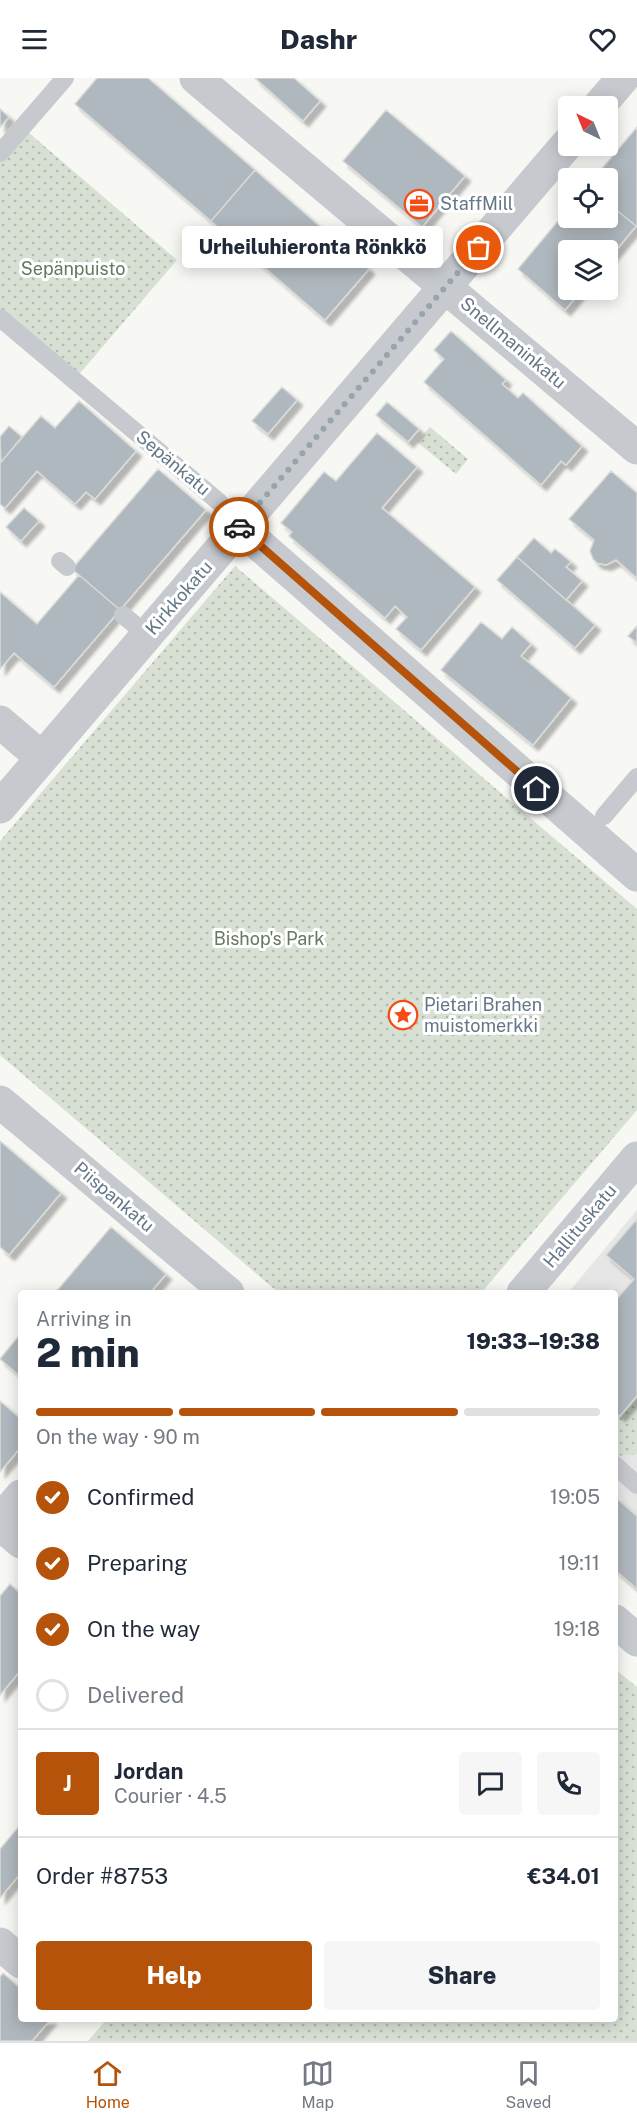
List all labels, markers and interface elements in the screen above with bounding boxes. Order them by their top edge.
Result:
icon: menu [18,23,51,56]
text: Dashr [280,23,357,55]
icon: heart [586,23,619,56]
north arrow [558,96,618,156]
map controls [558,96,618,300]
button: locate [558,168,618,228]
office icon: StaffMill [403,188,435,220]
place label: StaffMill [440,193,513,214]
pin [453,222,504,273]
callout: Urheiluhieronta Rönkkö [182,227,443,269]
icon: bag [462,231,495,264]
text: Urheiluhieronta Rönkkö [198,235,427,259]
button: layers [558,240,618,300]
park label: Sepänpuisto [21,258,125,279]
street label: Snellmaninkatu [456,293,570,393]
street label: Sepänkatu [132,426,215,500]
courier [209,497,269,557]
icon: car [223,511,256,544]
street label: Kirkkokatu [141,557,216,639]
pin [511,763,562,814]
icon: home [520,772,553,805]
park label: Bishop's Park [214,928,324,949]
place label: Pietari Brahen muistomerkki [424,994,542,1036]
place icon: Pietari Brahen muistomerkki [387,999,419,1031]
street label: Piispankatu [70,1157,158,1236]
street label: Hallituskatu [539,1180,620,1271]
text: Arriving in [36,1307,131,1331]
text: 19:33–19:38 [466,1328,600,1354]
text: 2 min [36,1330,140,1376]
text: On the way · 90 m [36,1425,200,1449]
icon: check [36,1481,69,1514]
text: Confirmed [87,1484,194,1510]
text: 19:05 [550,1485,600,1509]
icon: check [36,1547,69,1580]
text: Preparing [87,1550,188,1576]
text: 19:11 [559,1551,600,1575]
icon: check [36,1613,69,1646]
text: On the way [87,1616,200,1642]
text: 19:18 [554,1617,600,1641]
text: Delivered [87,1682,184,1708]
button: chat [459,1752,522,1815]
button: phone [537,1752,600,1815]
text: Jordan [114,1758,183,1784]
text: J [63,1770,72,1796]
text: Courier · 4.5 [114,1784,227,1808]
text: Order #8753 [36,1863,168,1889]
text: €34.01 [527,1863,600,1889]
button: Help [36,1941,312,2010]
button: Share [324,1941,600,2010]
tab: Home [86,2057,130,2112]
tab: Map [301,2057,334,2112]
tab: Saved [506,2057,551,2112]

